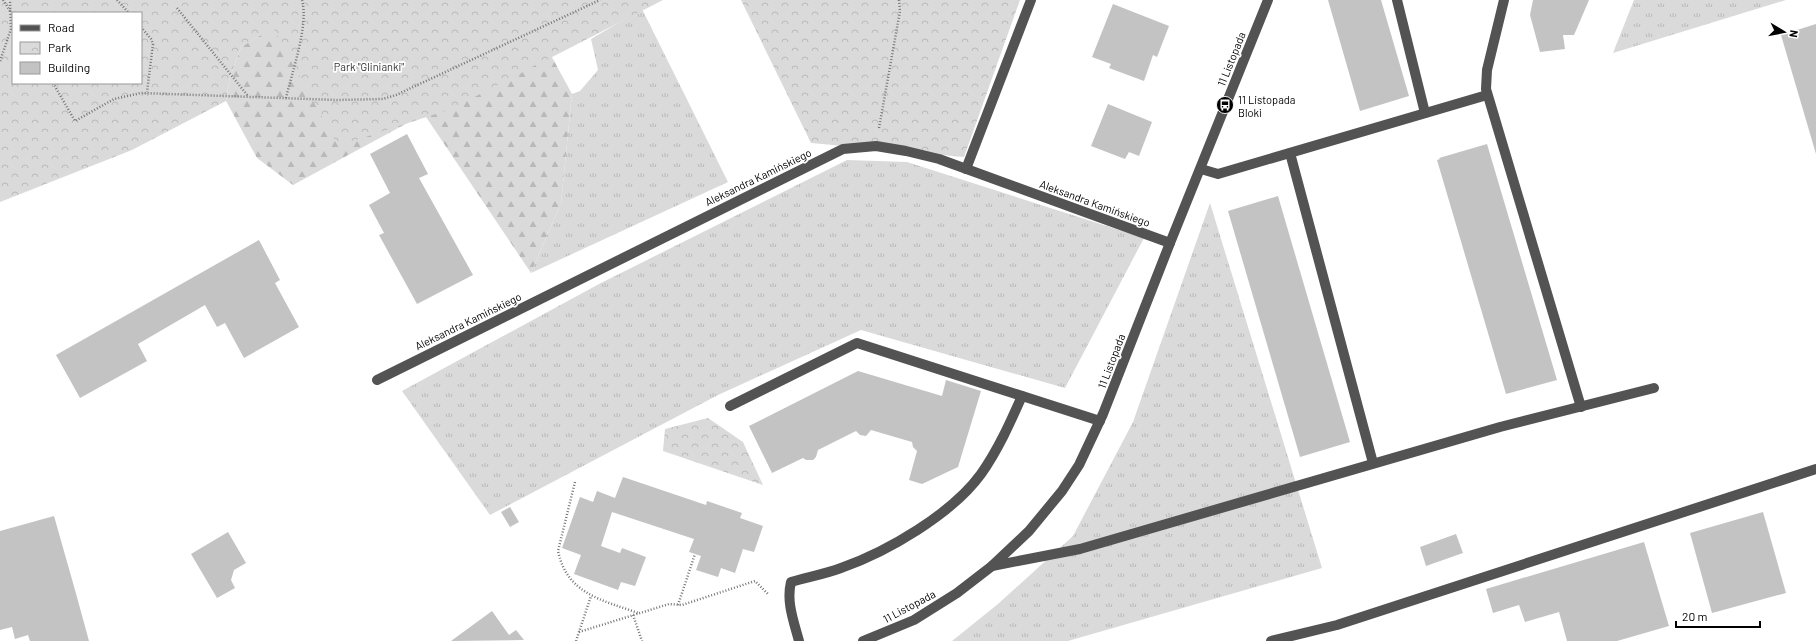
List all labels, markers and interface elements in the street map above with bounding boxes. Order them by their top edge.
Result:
legend [12,12,142,84]
north arrow [1764,12,1804,52]
text: Road [48,20,75,34]
text: N [1787,29,1801,39]
street label: 11 Listopada [1214,30,1248,88]
text: Park [48,40,72,54]
text: Building [48,60,90,74]
park label: Park "Glinianki" [334,60,404,73]
place label: 11 Listopada Bloki [1238,93,1295,119]
bus stop icon: 11 Listopada Bloki [1215,95,1235,115]
street label: Aleksandra Kamińskiego [703,146,813,208]
street label: Aleksandra Kamińskiego [1038,177,1152,229]
street label: Aleksandra Kamińskiego [413,290,523,352]
street label: 11 Listopada [1095,332,1127,390]
street label: 11 Listopada [881,587,937,625]
scale bar [1676,603,1760,629]
text: 20 m [1682,609,1708,623]

